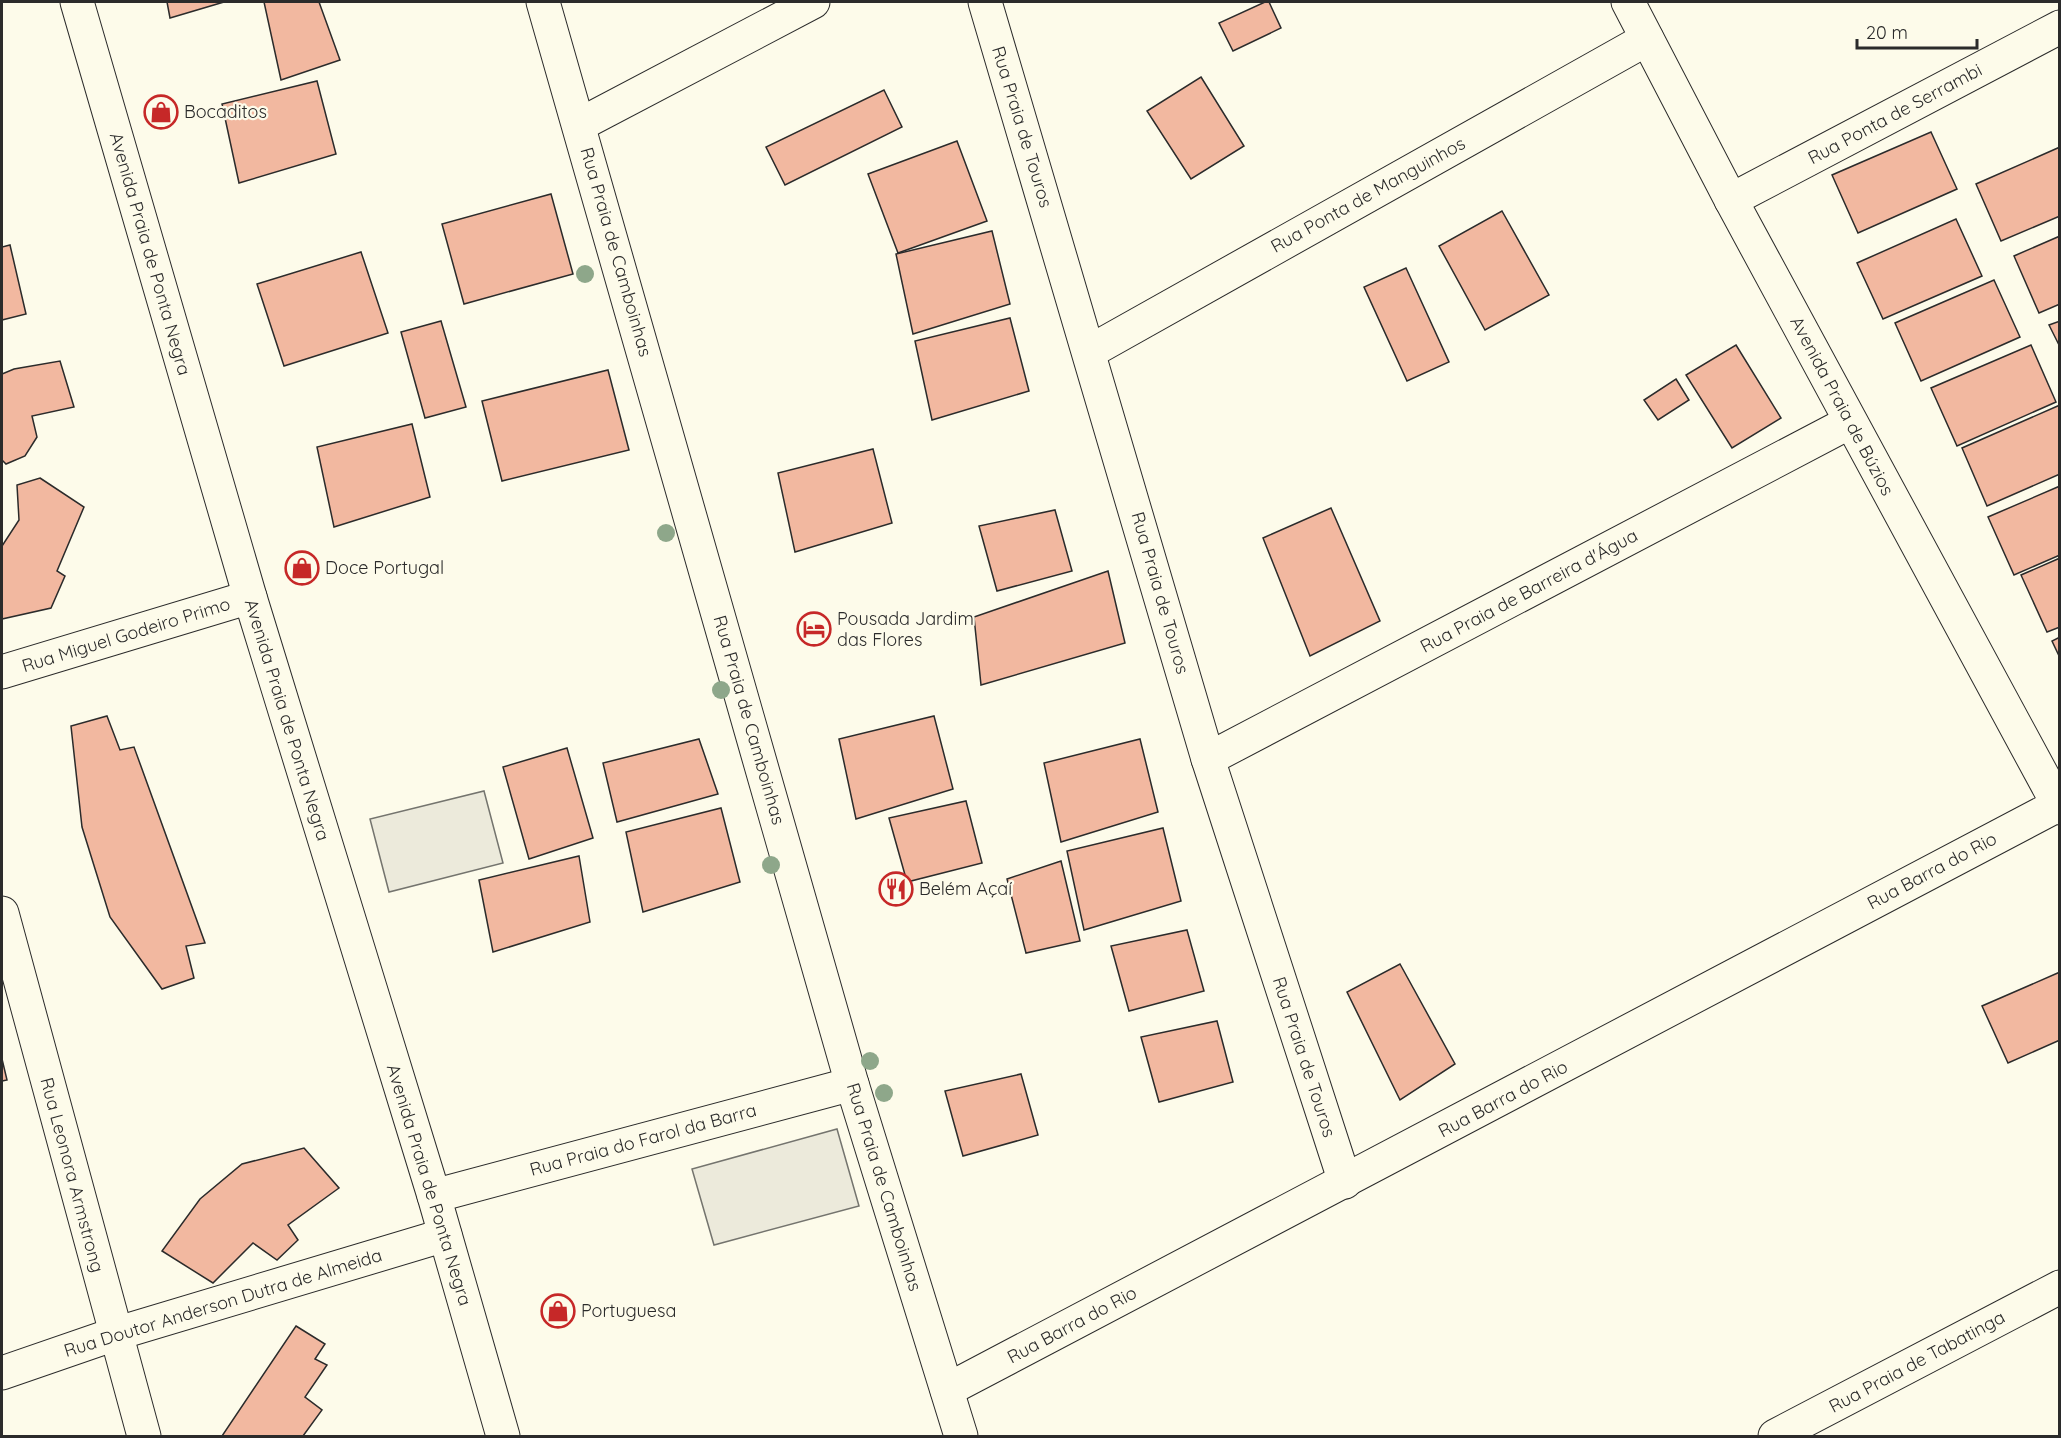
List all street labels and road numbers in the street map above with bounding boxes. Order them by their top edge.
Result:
street label: Rua Praia de Touros [987,43,1058,210]
street label: Rua Ponta de Serrambi [1804,58,1986,169]
street label: Avenida Praia de Ponta Negra [105,130,196,378]
street label: Rua Ponta de Manguinhos [1266,131,1469,258]
street label: Rua Praia de Camboinhas [576,145,657,359]
street label: Avenida Praia de Búzios [1785,312,1899,499]
street label: Rua Praia de Touros [1126,509,1195,677]
street label: Rua Praia de Barreira d'Água [1416,523,1641,658]
street label: Rua Miguel Godeiro Primo [19,592,233,677]
street label: Avenida Praia de Ponta Negra [240,596,335,843]
street label: Rua Praia de Camboinhas [709,613,790,827]
street label: Rua Barra do Rio [1863,827,2001,914]
street label: Rua Praia de Touros [1268,974,1341,1140]
street label: Rua Barra do Rio [1434,1055,1572,1142]
street label: Avenida Praia de Ponta Negra [382,1061,477,1308]
street label: Rua Leonora Armstrong [35,1075,110,1275]
street label: Rua Praia de Camboinhas [842,1080,927,1294]
street label: Rua Praia do Farol da Barra [527,1098,759,1181]
street label: Rua Doutor Anderson Dutra de Almeida [61,1243,385,1362]
street label: Rua Barra do Rio [1003,1281,1141,1368]
street label: Rua Praia de Tabatinga [1825,1305,2009,1418]

